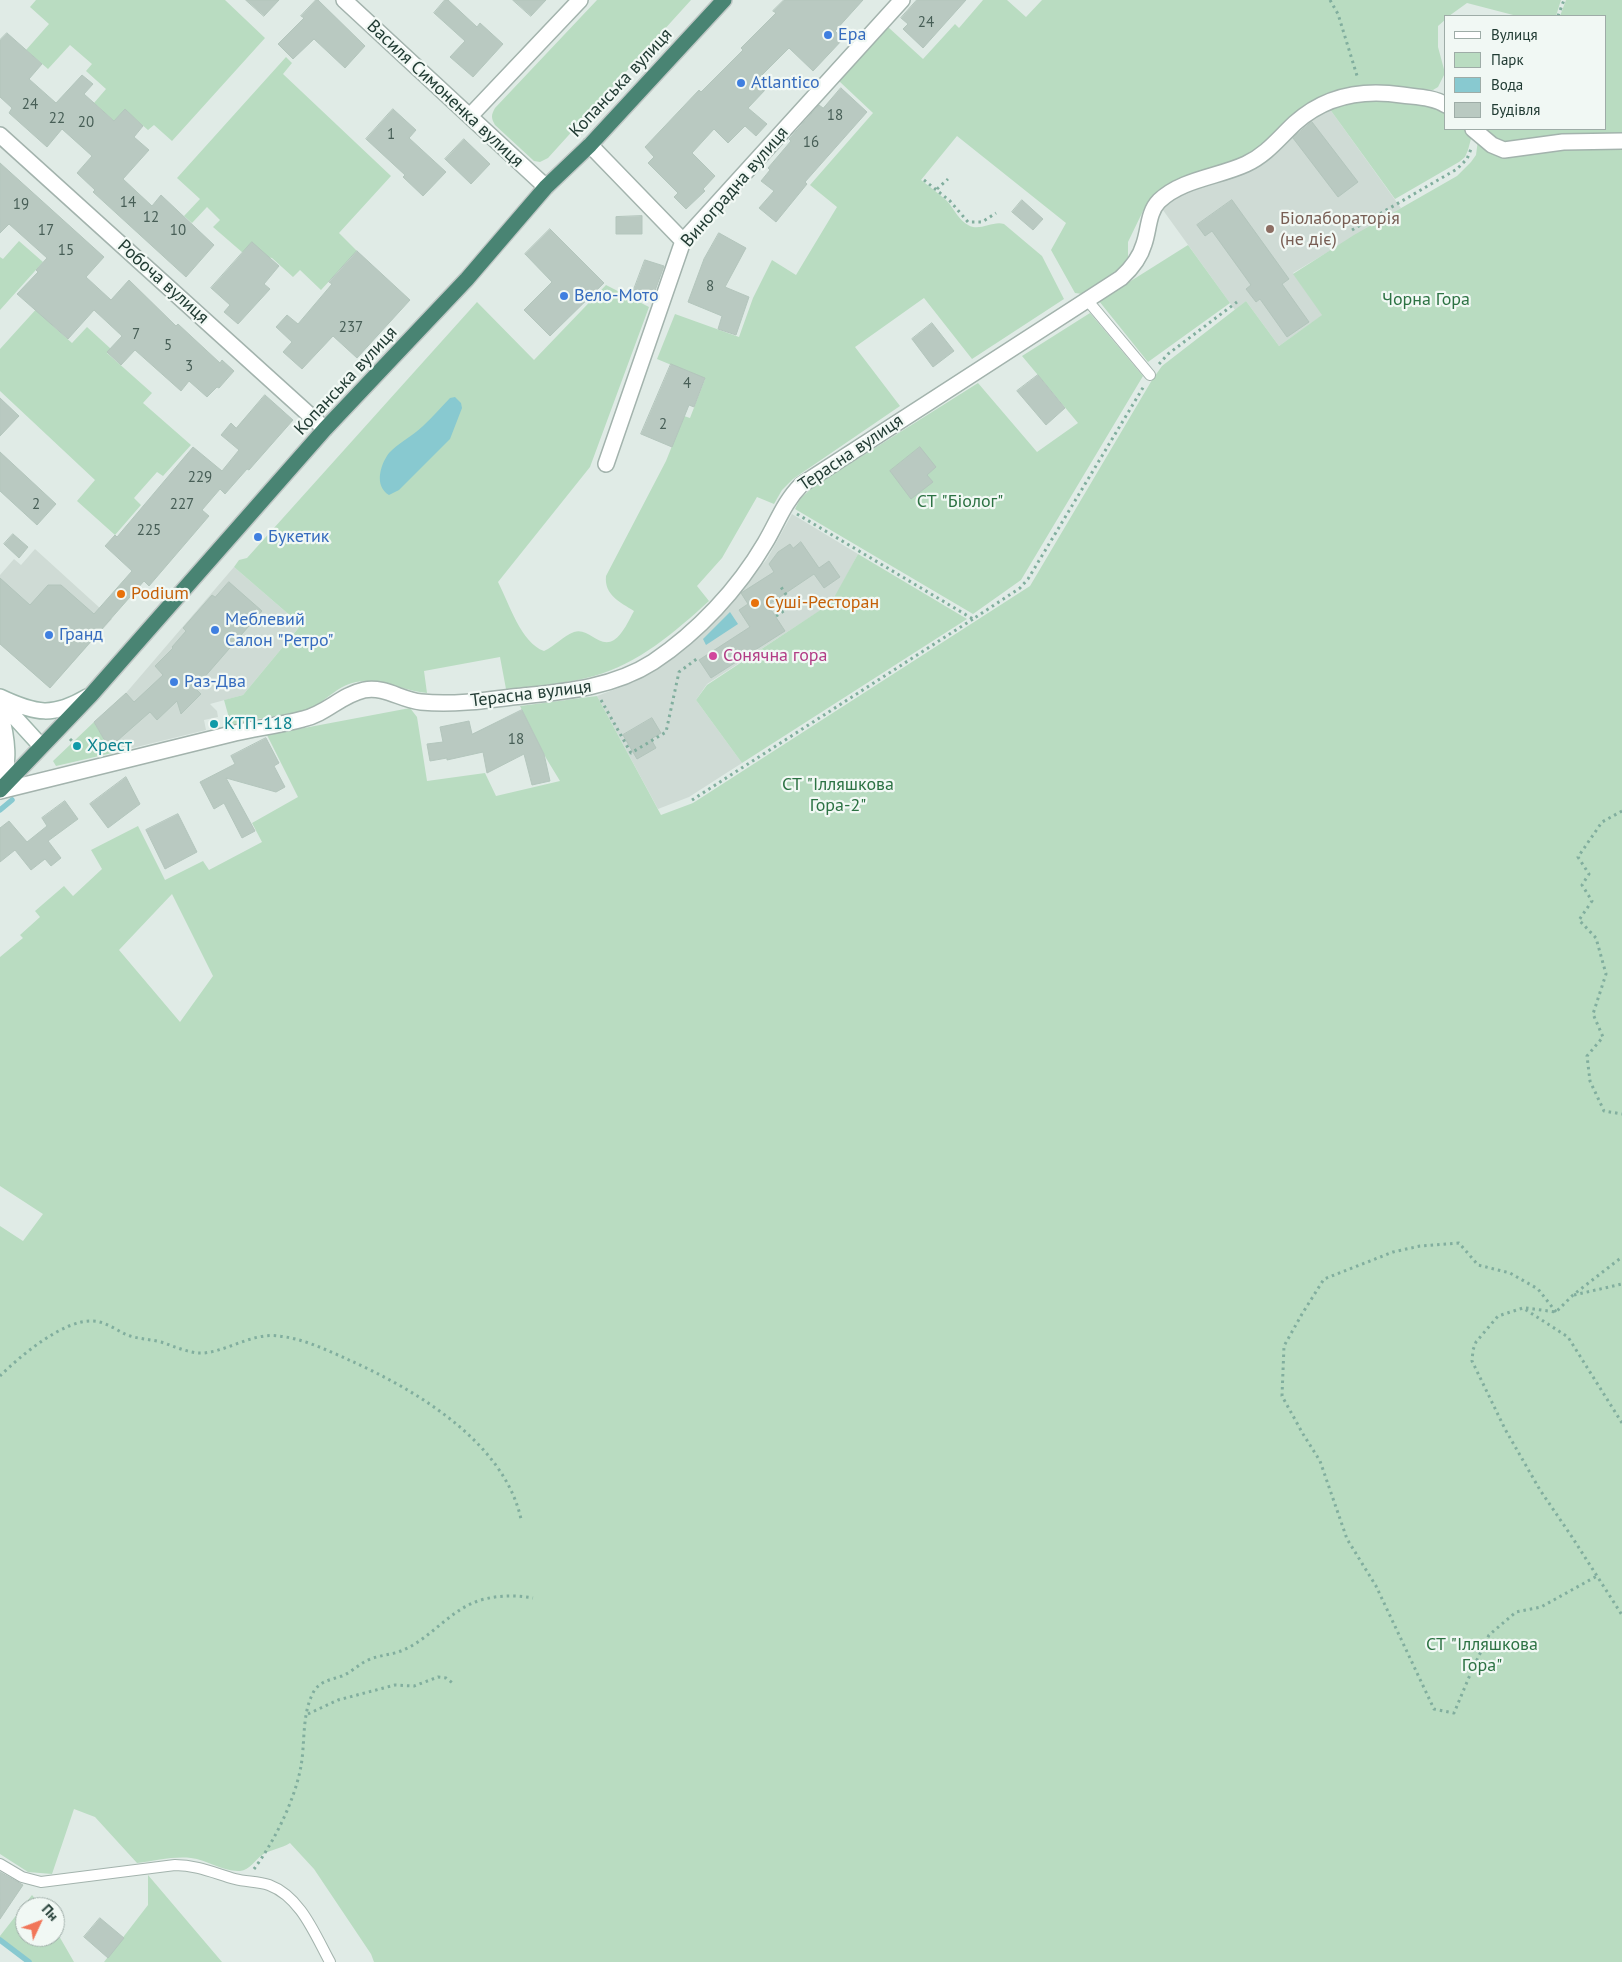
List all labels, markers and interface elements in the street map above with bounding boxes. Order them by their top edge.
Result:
house number: 24 [918,14,934,32]
legend [1444,15,1607,130]
street label: Василя Симоненка вулиця [362,16,528,172]
street label: Копанська вулиця [565,24,677,142]
place label: Ера [838,24,866,46]
text: Вулиця [1491,25,1538,44]
marker: Ера [822,29,834,41]
text: Парк [1491,50,1524,69]
place label: Atlantico [751,72,820,94]
text: Вода [1491,75,1523,94]
marker: Atlantico [735,77,747,89]
house number: 24 [22,96,38,114]
text: Будівля [1491,100,1540,119]
house number: 18 [827,107,843,125]
house number: 22 [49,110,65,128]
house number: 20 [78,114,94,132]
street label: Виноградна вулиця [677,122,793,252]
house number: 1 [387,126,395,144]
house number: 16 [803,134,819,152]
house number: 14 [120,194,136,212]
house number: 19 [13,196,29,214]
place label: Біолабораторія (не діє) [1280,208,1400,250]
house number: 12 [143,209,159,227]
house number: 17 [38,222,54,240]
house number: 10 [170,222,186,240]
marker: Біолабораторія (не діє) [1264,223,1276,235]
street label: Робоча вулиця [113,235,213,329]
house number: 15 [58,242,74,260]
house number: 8 [706,278,714,296]
place label: Вело-Мото [574,285,659,307]
park label: Чорна Гора [1382,289,1470,311]
marker: Вело-Мото [558,290,570,302]
house number: 237 [339,319,363,337]
street label: Копанська вулиця [290,322,402,440]
house number: 7 [132,326,140,344]
house number: 5 [164,337,172,355]
house number: 3 [185,358,193,376]
house number: 4 [683,375,691,393]
street label: Терасна вулиця [795,410,907,496]
house number: 2 [659,416,667,434]
house number: 229 [188,469,212,487]
park label: СТ "Біолог" [917,491,1003,513]
house number: 2 [32,496,40,514]
house number: 227 [170,496,194,514]
house number: 225 [137,522,161,540]
place label: Букетик [268,526,329,548]
marker: Букетик [252,531,264,543]
place label: Podium [131,583,189,605]
marker: Podium [115,588,127,600]
place label: Суші-Ресторан [765,592,879,614]
marker: Суші-Ресторан [749,597,761,609]
place label: Меблевий Салон "Ретро" [225,609,334,652]
place label: Гранд [59,624,103,646]
marker: Меблевий Салон "Ретро" [209,624,221,636]
marker: Гранд [43,629,55,641]
place label: Сонячна гора [723,645,828,667]
marker: Сонячна гора [707,650,719,662]
place label: Раз-Два [184,671,246,693]
marker: Раз-Два [168,676,180,688]
street label: Терасна вулиця [469,676,593,712]
place label: КТП-118 [224,713,293,735]
marker: КТП-118 [208,718,220,730]
house number: 18 [508,731,524,749]
place label: Хрест [87,735,132,757]
marker: Хрест [71,740,83,752]
park label: СТ "Ілляшкова Гора-2" [782,774,894,816]
park label: СТ "Ілляшкова Гора" [1426,1634,1538,1676]
north arrow [15,1897,65,1947]
text: Пн [38,1900,62,1925]

